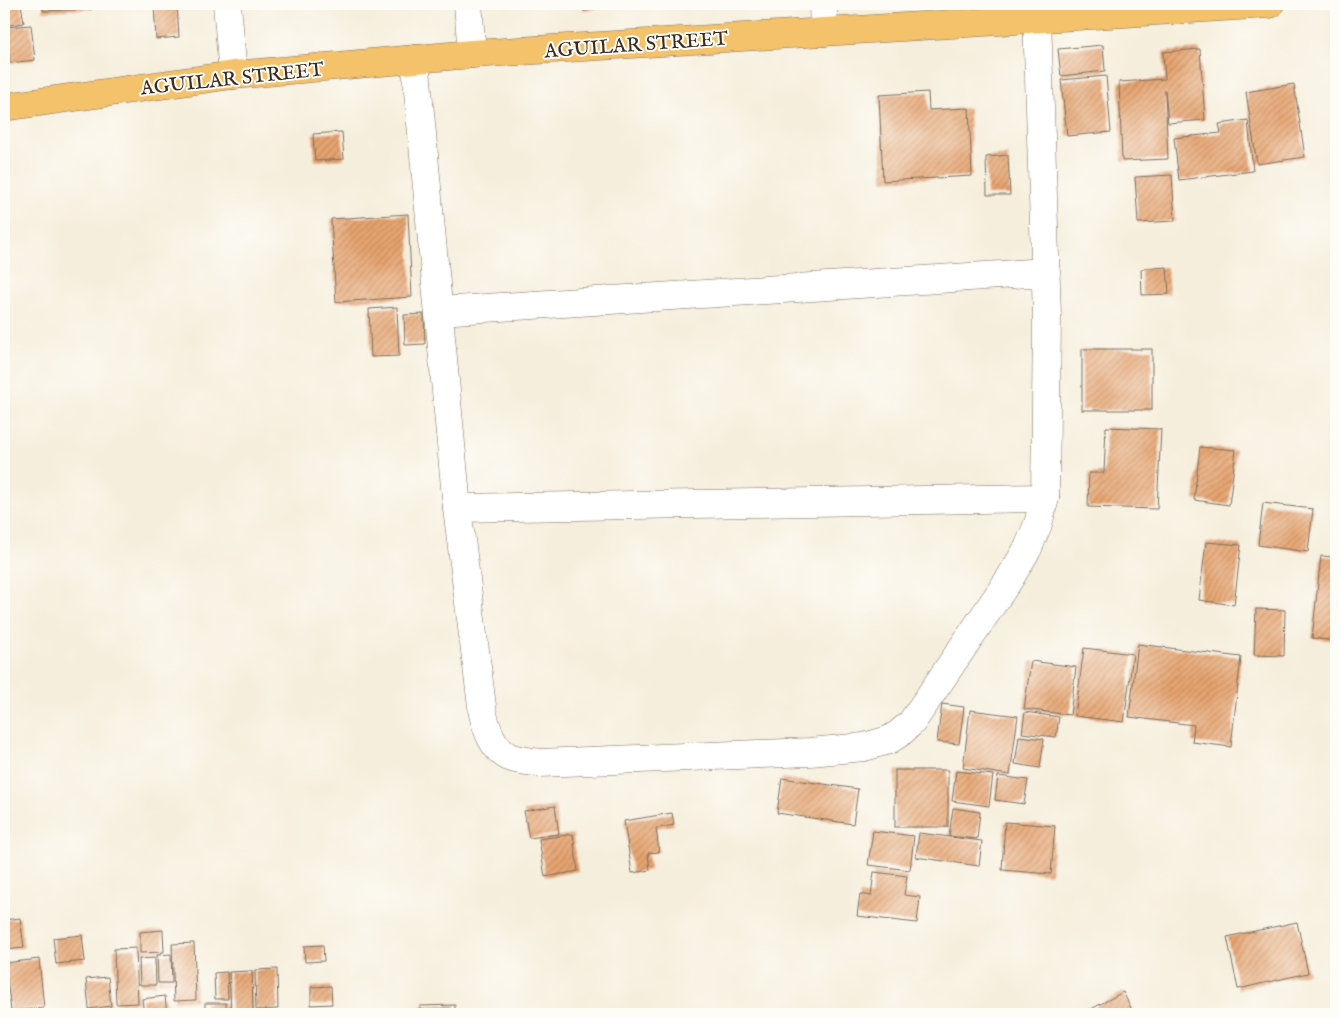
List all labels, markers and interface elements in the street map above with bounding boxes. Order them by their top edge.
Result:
street label: AGUILAR STREET [542,27,729,64]
street label: AGUILAR STREET [138,57,325,102]

